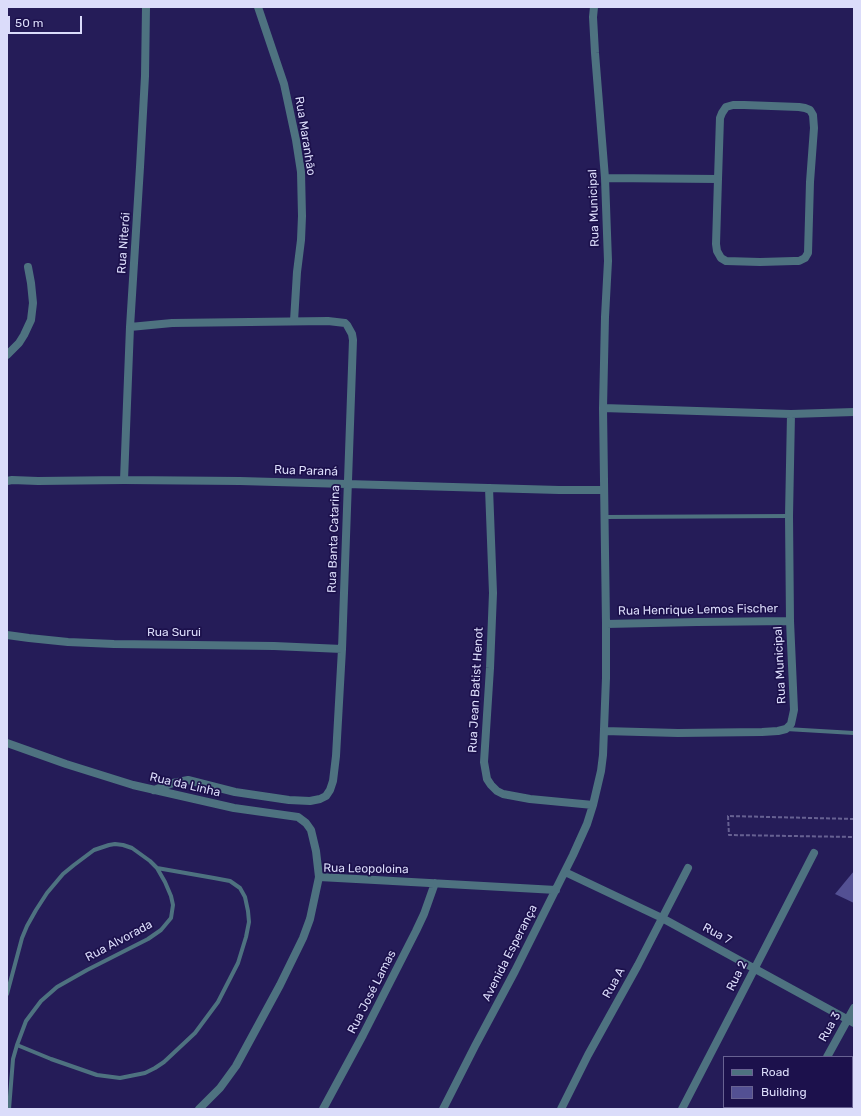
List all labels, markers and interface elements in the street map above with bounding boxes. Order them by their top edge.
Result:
scale bar [10,8,84,34]
text: 50 m [15,16,43,30]
street label: Rua Maranhão [292,95,318,177]
street label: Rua Municipal [585,169,603,247]
street label: Rua Niterói [115,212,133,274]
street label: Rua Paraná [274,463,338,479]
street label: Rua Banta Catarina [325,485,343,593]
street label: Rua Henrique Lemos Fischer [618,601,778,619]
street label: Rua Surui [147,626,201,640]
street label: Rua Municipal [771,626,789,704]
street label: Rua Jean Batist Henot [466,627,486,753]
street label: Rua da Linha [148,770,222,800]
street label: Rua Leopoloina [323,861,409,877]
street label: Avenida Esperança [479,902,541,1004]
street label: Rua Alvorada [83,917,155,965]
street label: Rua 7 [700,920,734,948]
street label: Rua José Lamas [345,948,399,1036]
street label: Rua 2 [724,959,750,993]
street label: Rua A [600,965,628,1001]
street label: Rua 3 [816,1010,844,1044]
legend [723,1056,853,1108]
text: Road [761,1065,789,1079]
text: Building [761,1085,807,1099]

